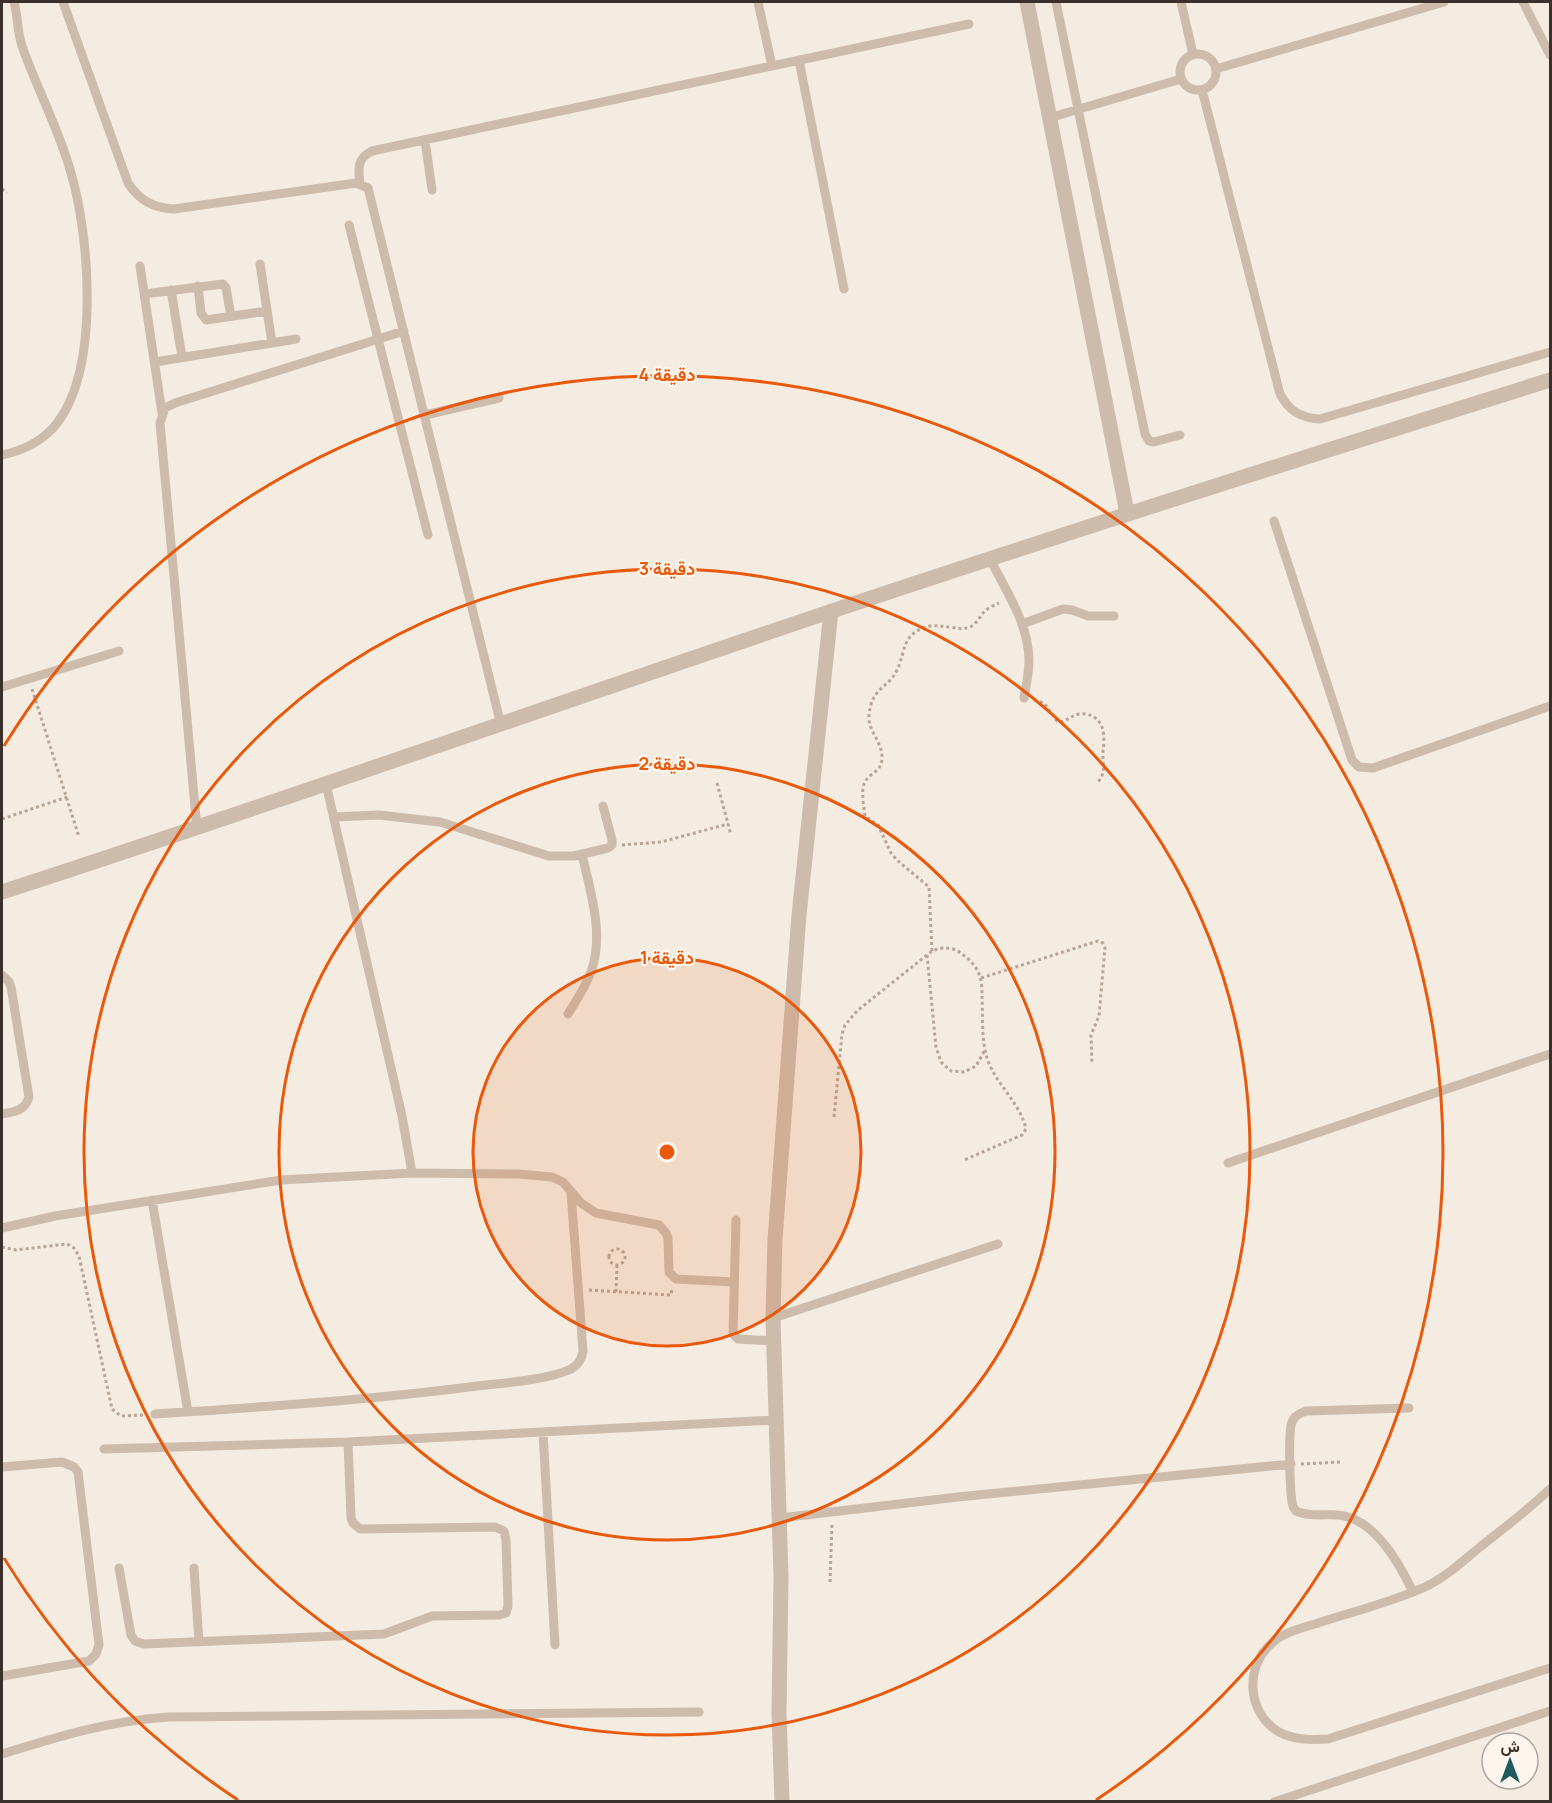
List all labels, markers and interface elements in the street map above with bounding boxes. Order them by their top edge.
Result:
text: 4 دقيقة [638,362,696,386]
text: 3 دقيقة [639,556,695,580]
text: 2 دقيقة [639,751,695,775]
text: 1 دقيقة [640,945,694,969]
centre of rings [657,1142,677,1162]
north arrow [1480,1731,1540,1791]
text: ش [1500,1735,1520,1757]

